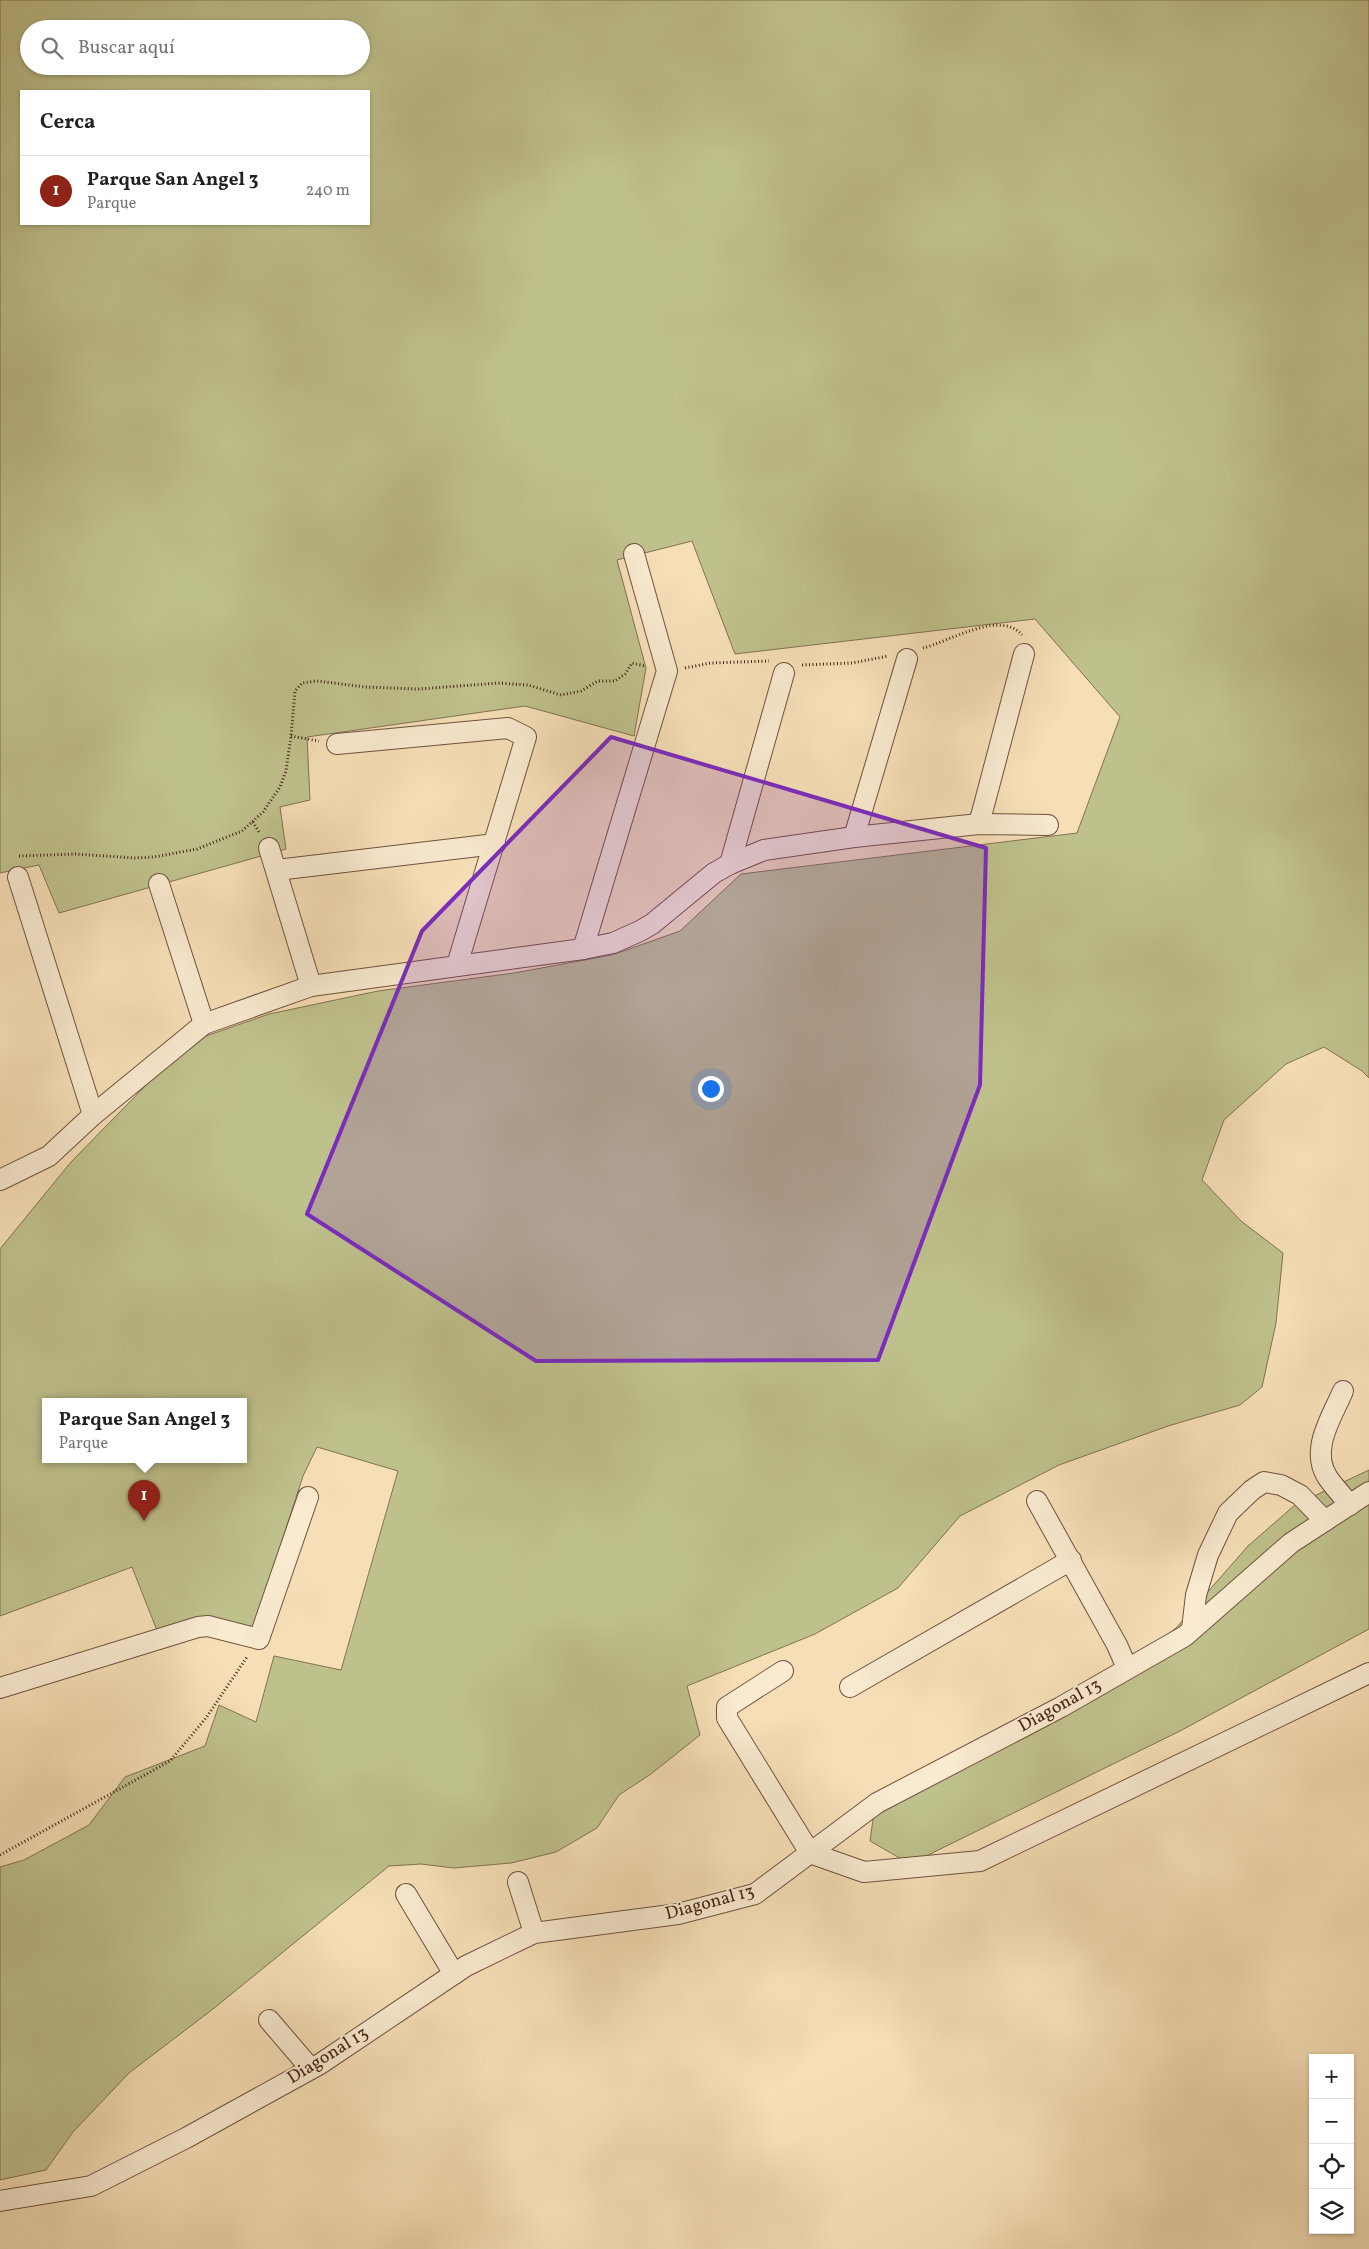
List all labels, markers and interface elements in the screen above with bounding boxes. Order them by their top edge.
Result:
search box [20,20,370,75]
icon: search [38,34,66,62]
text: Buscar aquí [78,35,175,61]
text: Cerca [40,108,95,137]
text: Parque San Angel 3 [87,167,258,193]
text: 1 [53,180,59,202]
text: 240 m [306,180,350,202]
text: Parque [87,193,136,215]
your location [698,1076,724,1102]
popup [42,1398,247,1463]
text: Parque San Angel 3 [59,1407,230,1433]
text: Parque [59,1433,108,1455]
pin: 1 [128,1480,160,1521]
street label: Diagonal 13 [1014,1673,1106,1739]
street label: Diagonal 13 [663,1879,757,1927]
street label: Diagonal 13 [283,2021,373,2091]
map controls [1309,2054,1354,2234]
button: + [1309,2054,1354,2099]
button: − [1309,2099,1354,2144]
button: locate [1309,2144,1354,2189]
button: layers [1309,2189,1354,2234]

